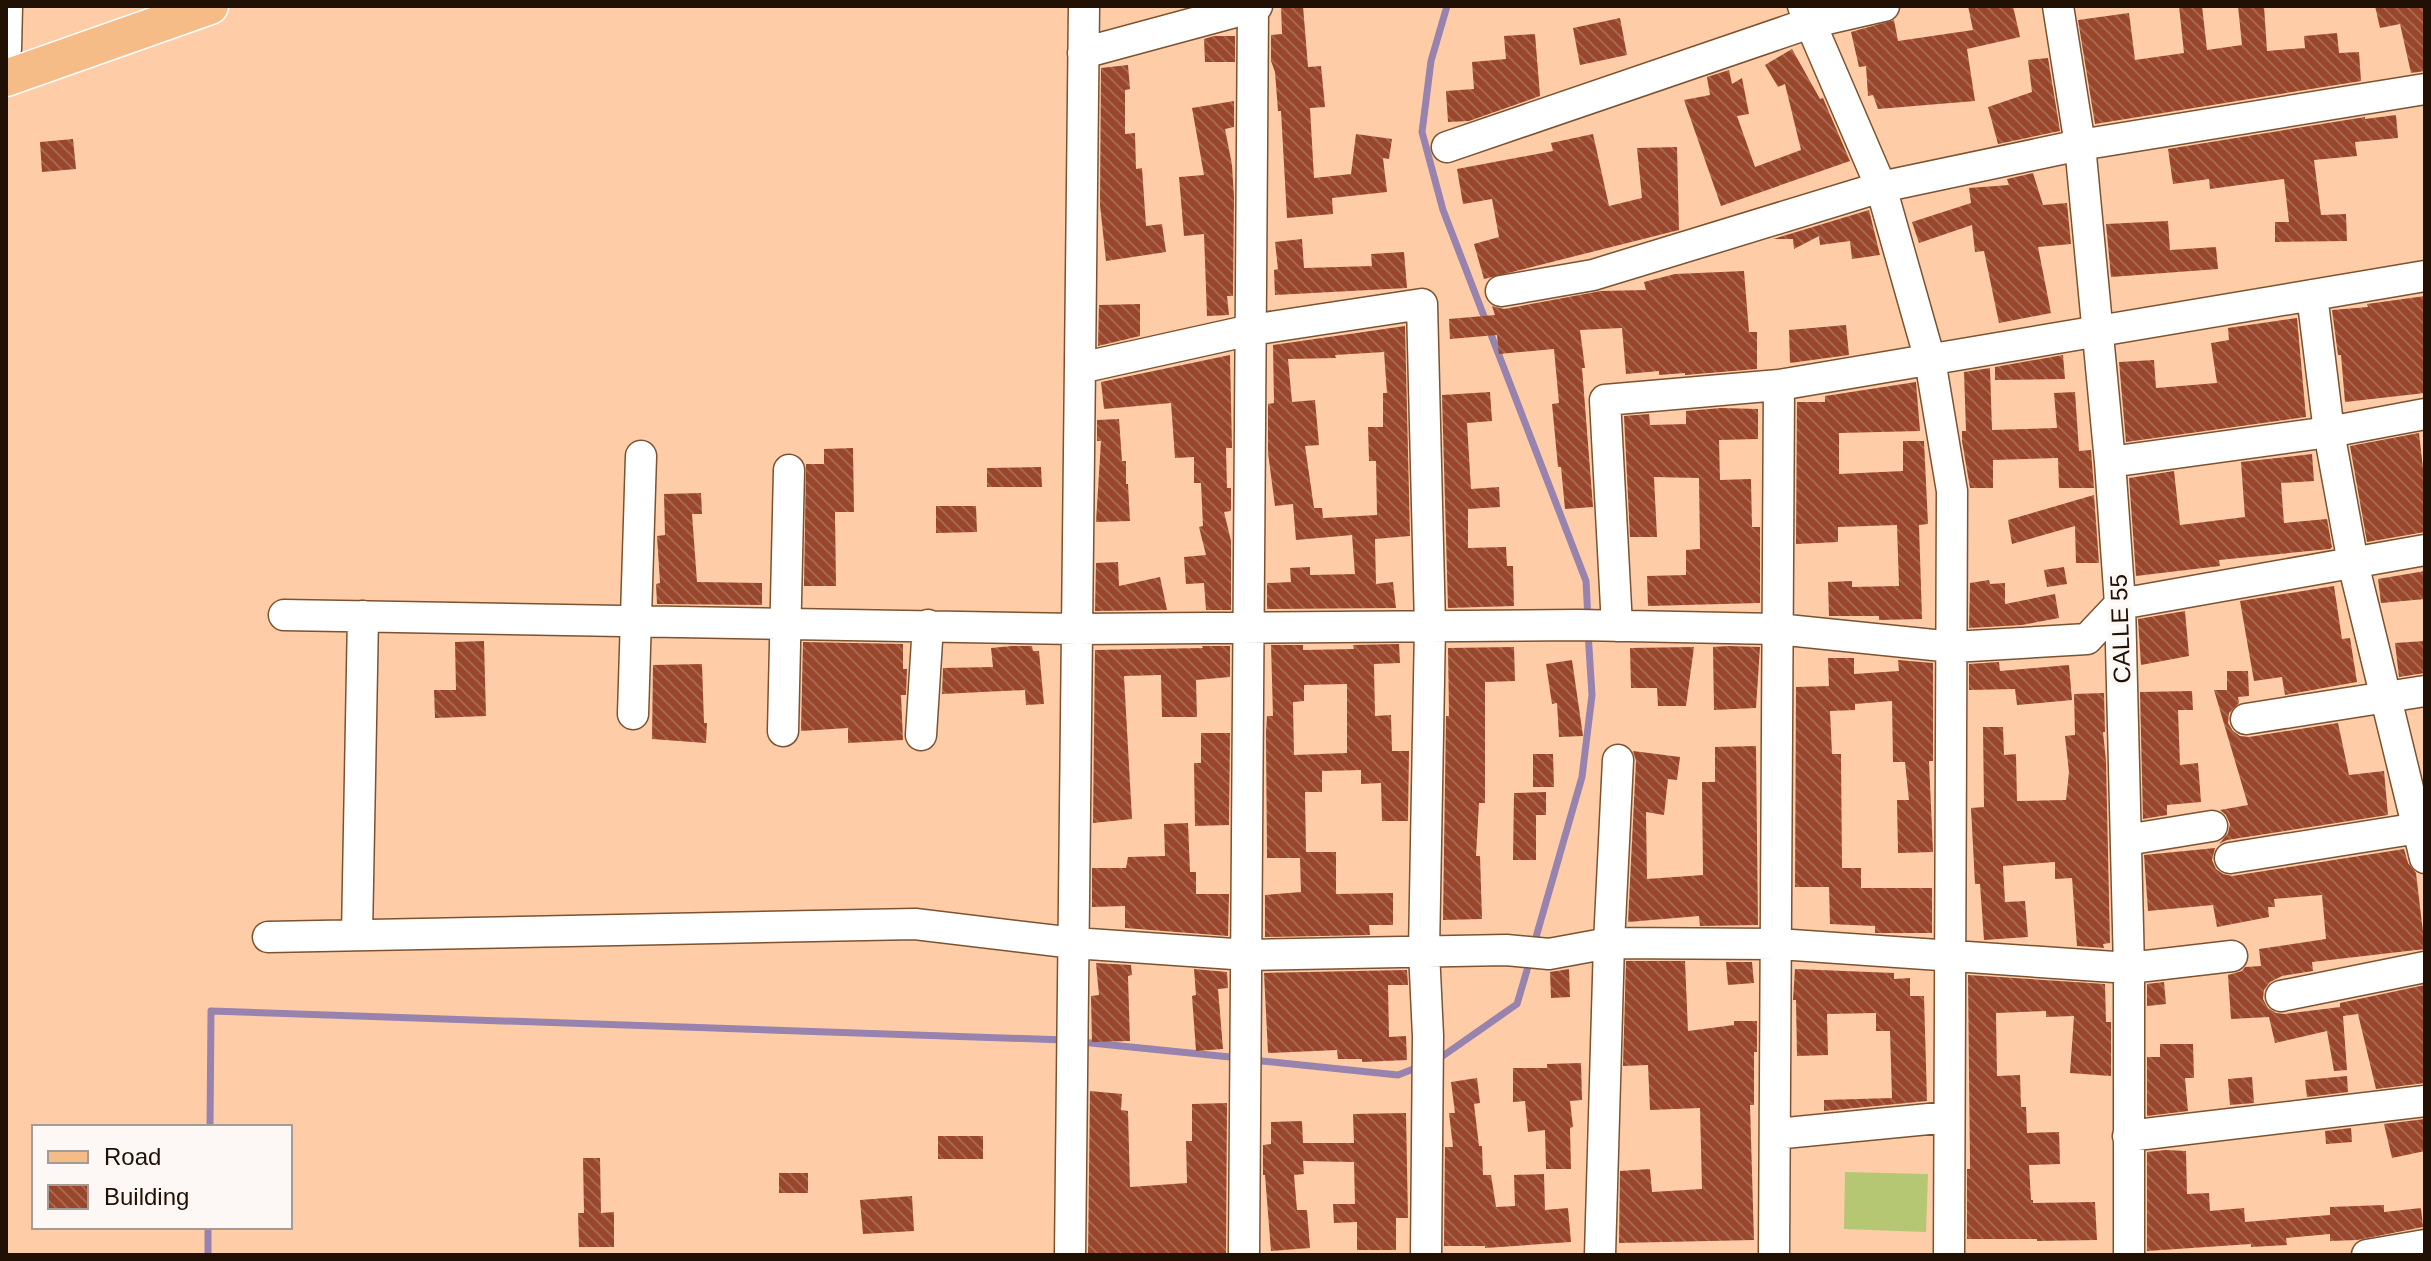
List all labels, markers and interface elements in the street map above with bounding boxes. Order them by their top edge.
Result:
street label: CALLE 55 [2105,574,2135,684]
legend [32,1125,292,1229]
text: Road [104,1143,161,1170]
text: Building [104,1183,189,1210]

